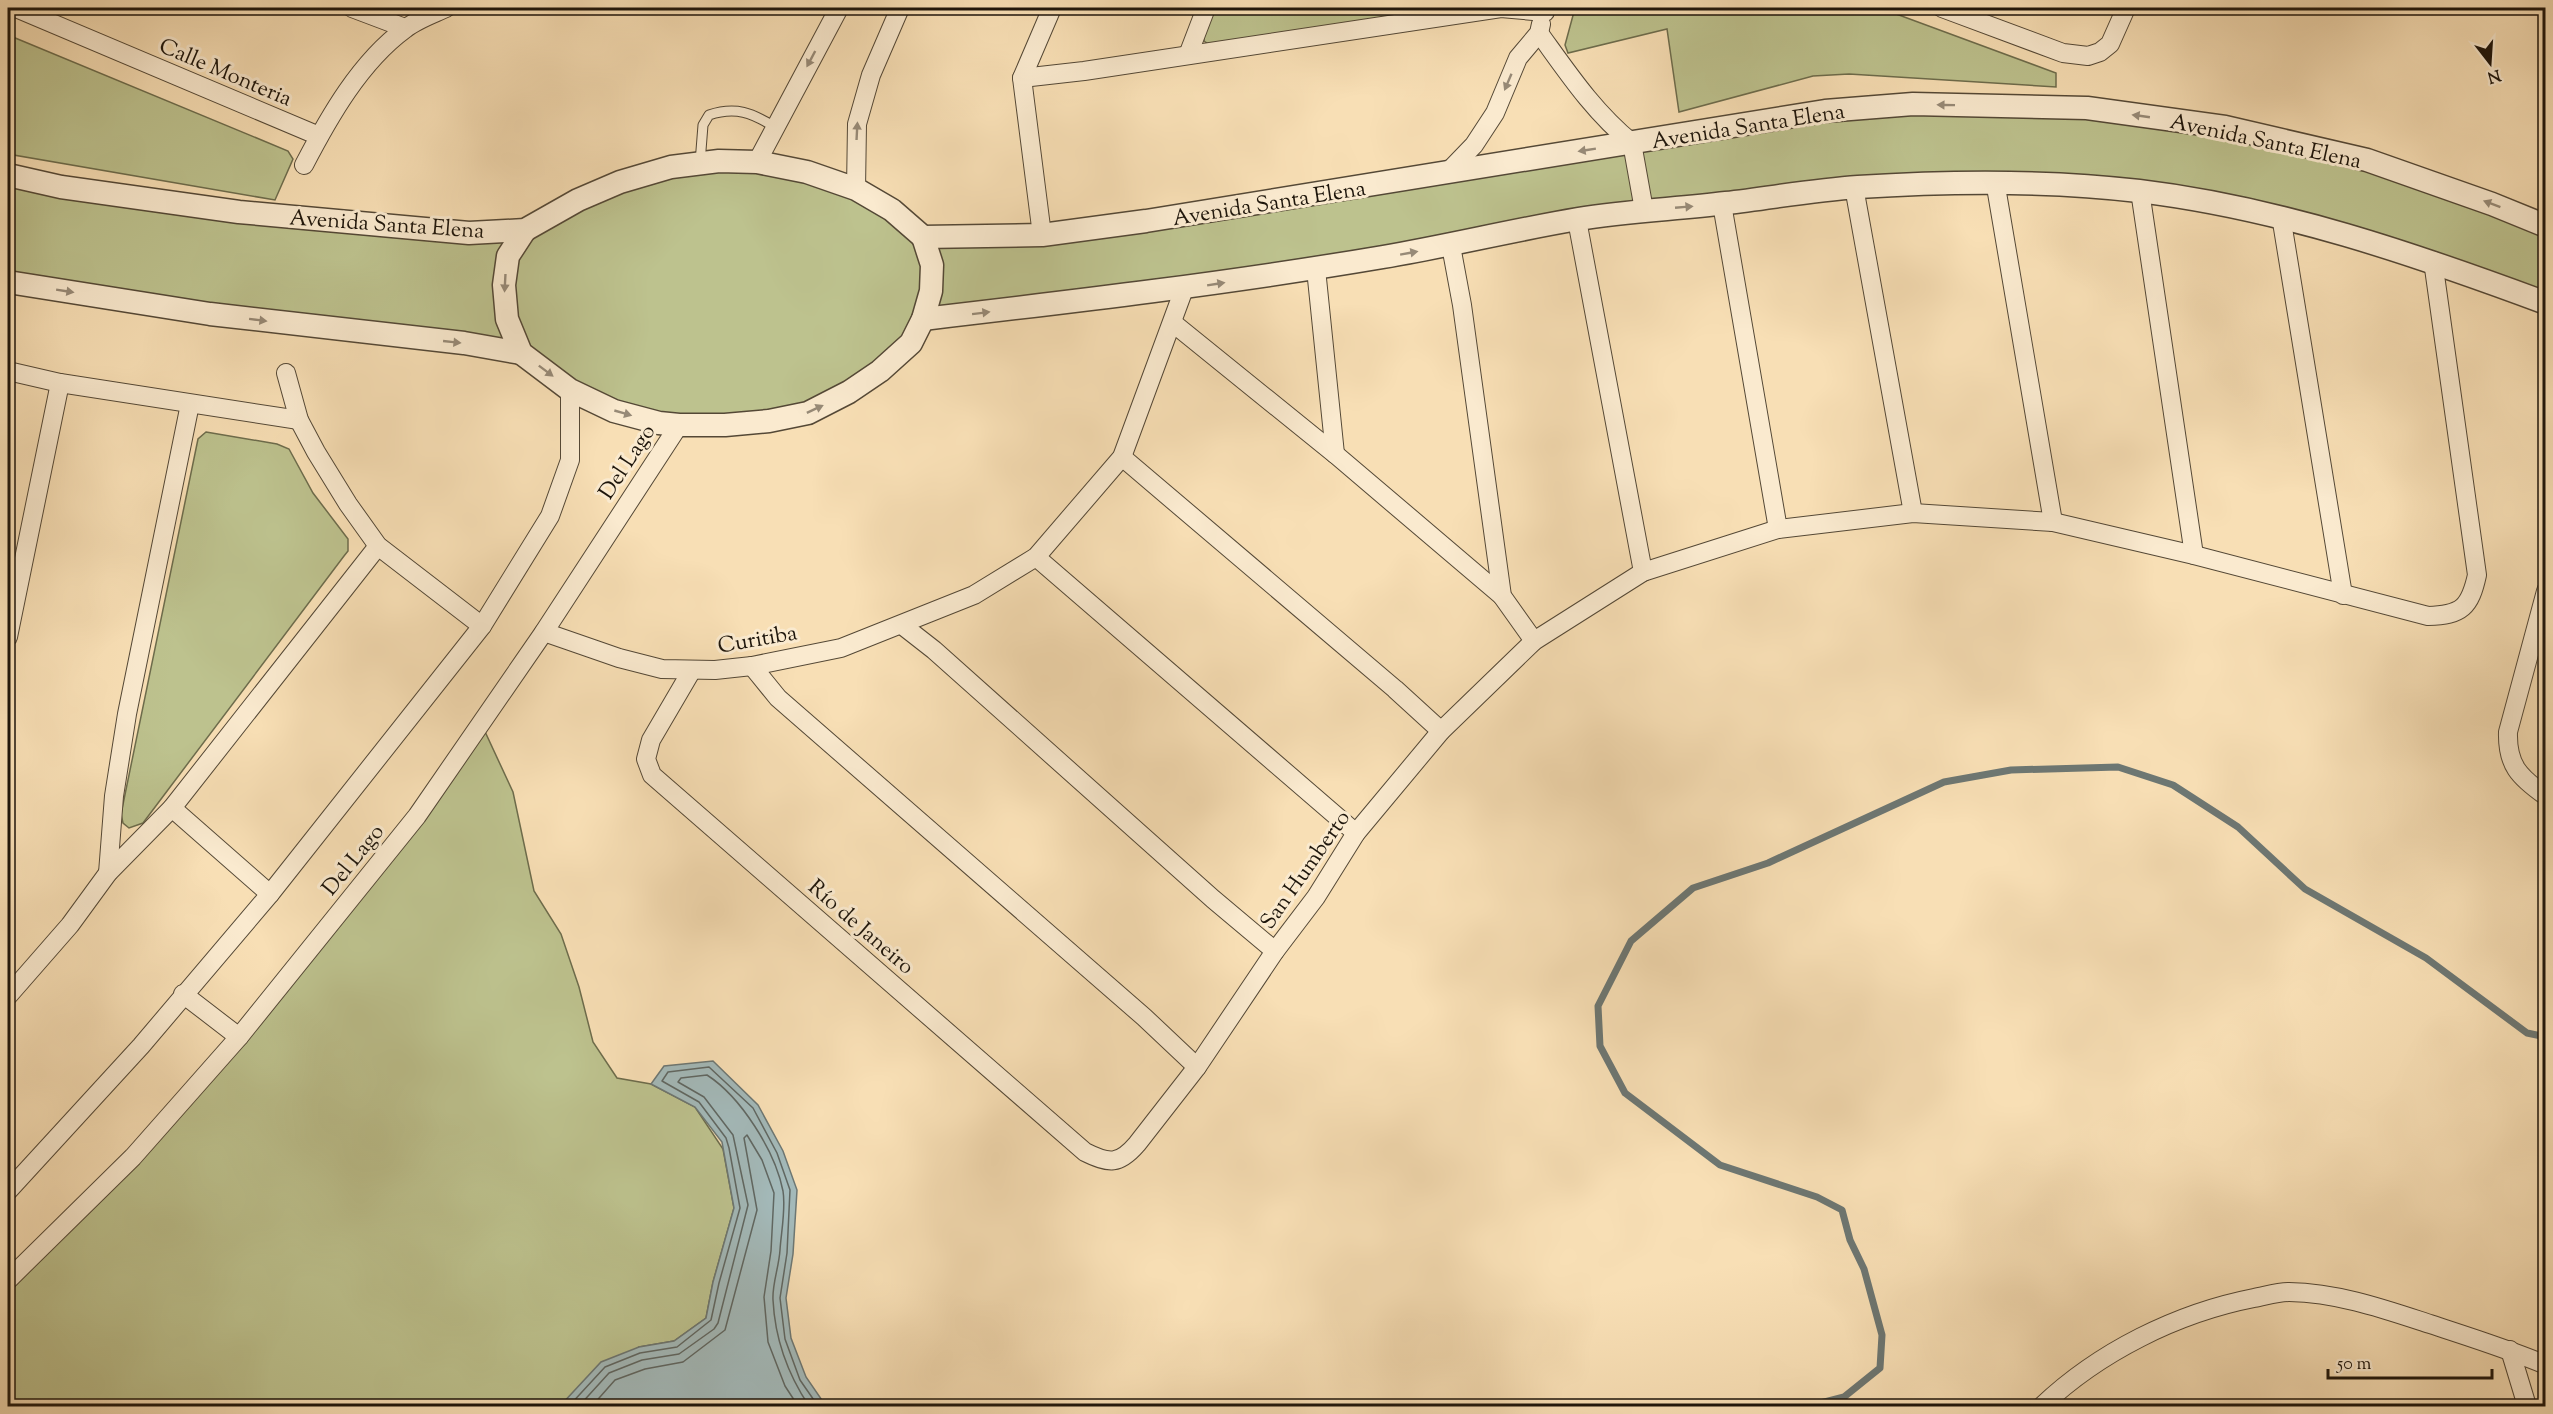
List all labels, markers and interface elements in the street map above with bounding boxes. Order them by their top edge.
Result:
street label: Calle Monteria [153,31,296,116]
north arrow [2460,33,2520,93]
one-way arrow [806,51,816,68]
text: N [2484,62,2503,88]
one-way arrow [1503,74,1513,92]
street label: Avenida Santa Elena [1650,97,1847,159]
one-way arrow [1937,100,1956,110]
street label: Avenida Santa Elena [2167,107,2364,179]
one-way arrow [2131,111,2150,120]
one-way arrow [853,121,862,140]
one-way arrow [1577,146,1596,155]
street label: Avenida Santa Elena [1171,174,1368,236]
one-way arrow [2482,199,2500,209]
one-way arrow [1674,202,1693,212]
street label: Avenida Santa Elena [288,203,485,249]
one-way arrow [1400,248,1419,257]
one-way arrow [501,274,510,293]
one-way arrow [1207,279,1226,288]
one-way arrow [56,287,75,296]
one-way arrow [972,308,991,317]
one-way arrow [249,315,268,324]
one-way arrow [443,337,462,346]
one-way arrow [538,364,553,376]
one-way arrow [806,404,823,413]
one-way arrow [614,409,632,419]
street label: Del Lago [592,419,665,507]
street label: Curitiba [715,618,800,664]
street label: San Humberto [1253,805,1359,937]
street label: Del Lago [315,818,393,904]
street label: Río de Janeiro [800,873,920,984]
scale bar [2328,1342,2492,1380]
text: 50 m [2336,1352,2372,1378]

